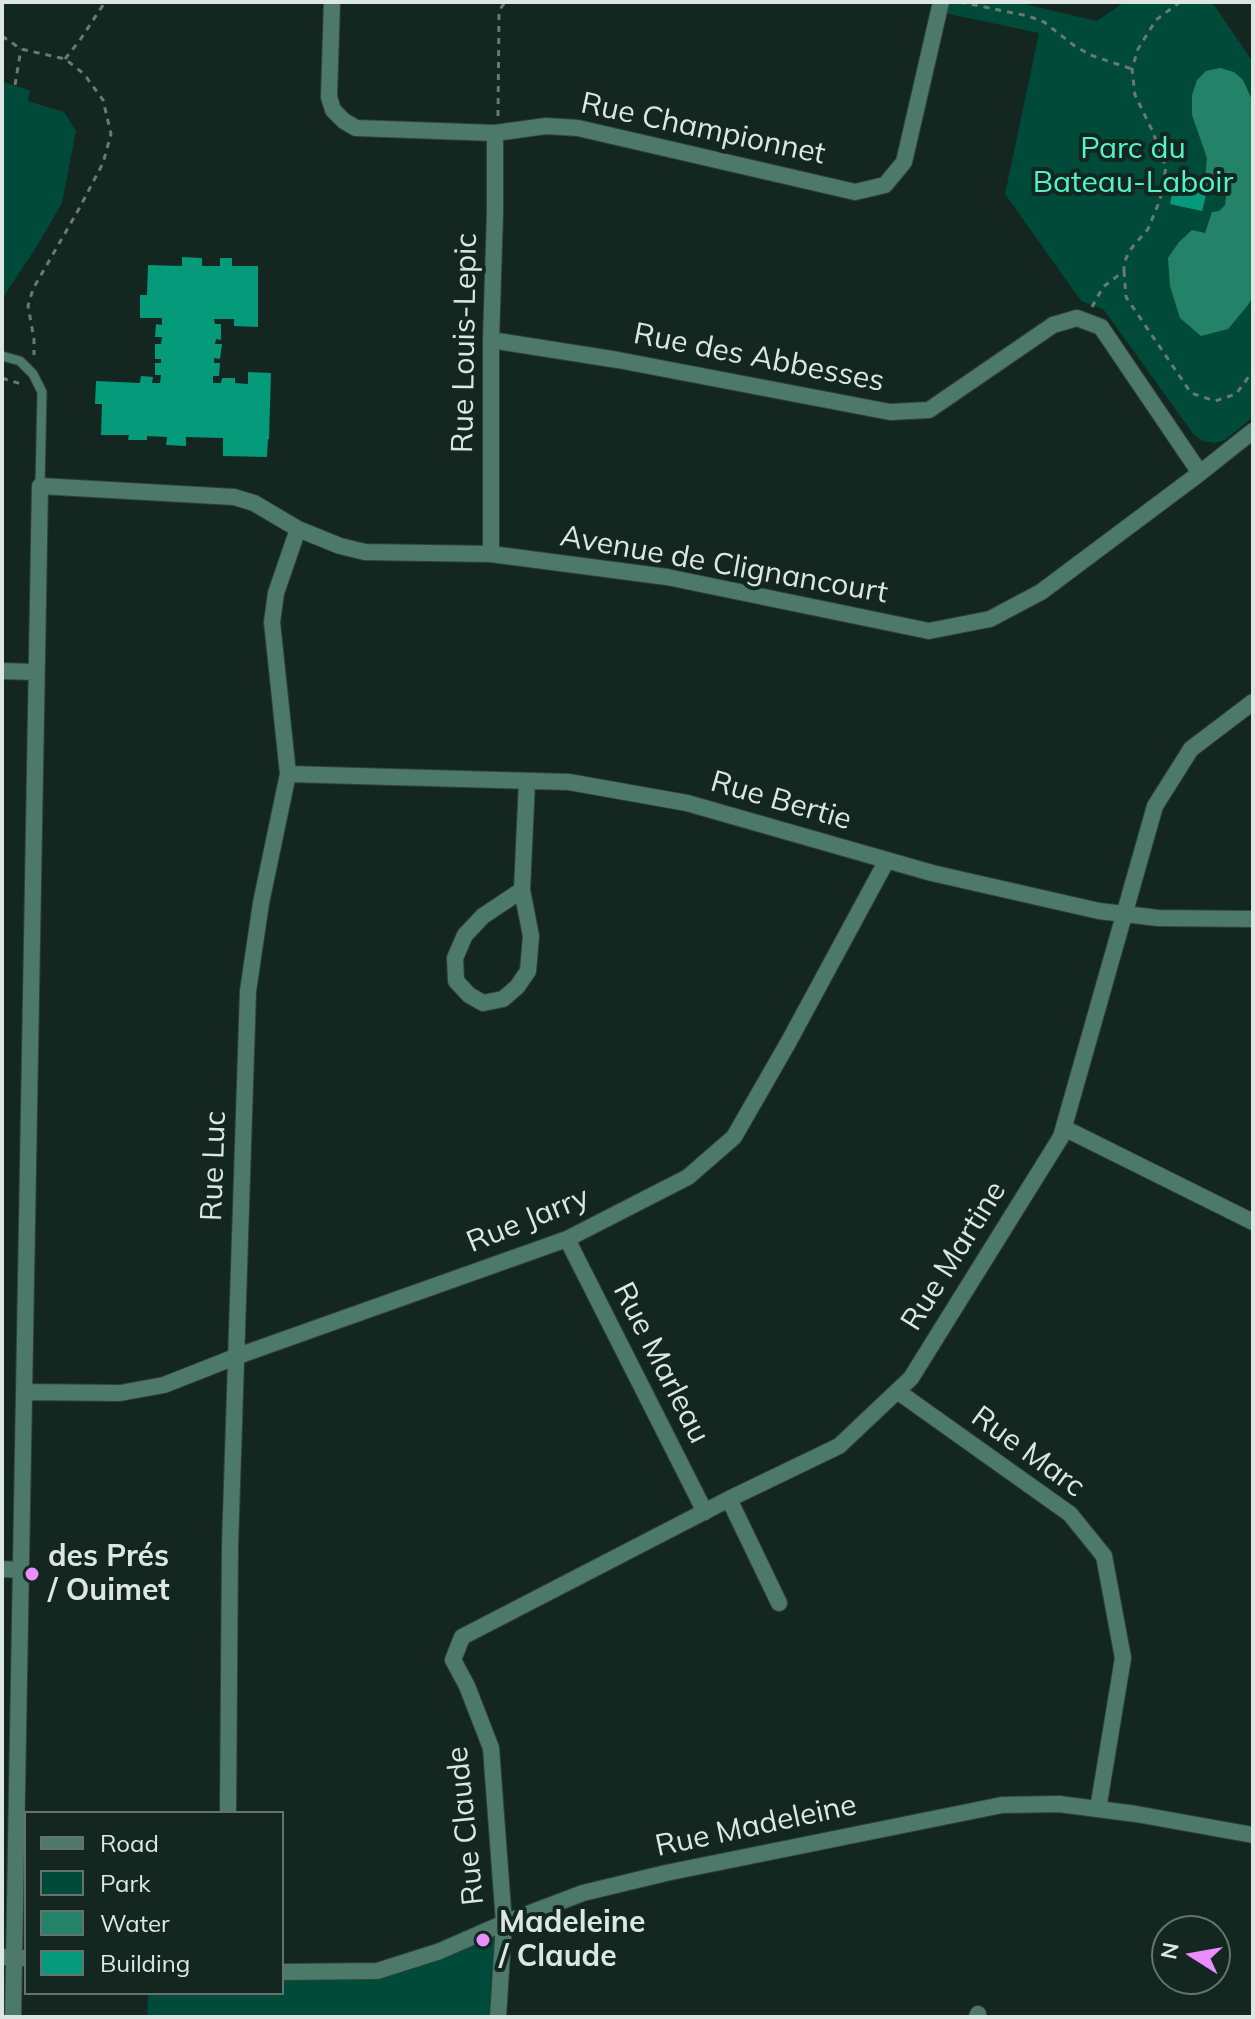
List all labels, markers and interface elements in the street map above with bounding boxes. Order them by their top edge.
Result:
street label: Rue Championnet [578,86,828,172]
park label: Parc du Bateau-Laboir [1033,131,1233,202]
street label: Rue Louis-Lepic [445,233,485,453]
street label: Rue des Abbesses [631,316,887,400]
street label: Avenue de Clignancourt [558,518,890,612]
street label: Rue Bertie [707,764,855,838]
street label: Rue Luc [194,1110,234,1222]
street label: Rue Martine [894,1175,1014,1337]
street label: Rue Jarry [462,1179,594,1261]
street label: Rue Marleau [605,1277,717,1449]
street label: Rue Marc [964,1399,1092,1505]
place label: des Prés / Ouimet [48,1539,170,1610]
marker: des Prés / Ouimet [23,1565,41,1583]
street label: Rue Claude [440,1745,492,1907]
street label: Rue Madeleine [652,1787,860,1865]
legend [24,1811,284,1995]
text: Road [100,1828,159,1858]
text: Park [100,1868,151,1898]
place label: Madeleine / Claude [499,1905,645,1976]
text: Water [100,1908,170,1938]
north arrow [1151,1915,1231,1995]
marker: Madeleine / Claude [474,1931,492,1949]
text: N [1154,1940,1185,1962]
text: Building [100,1948,190,1978]

